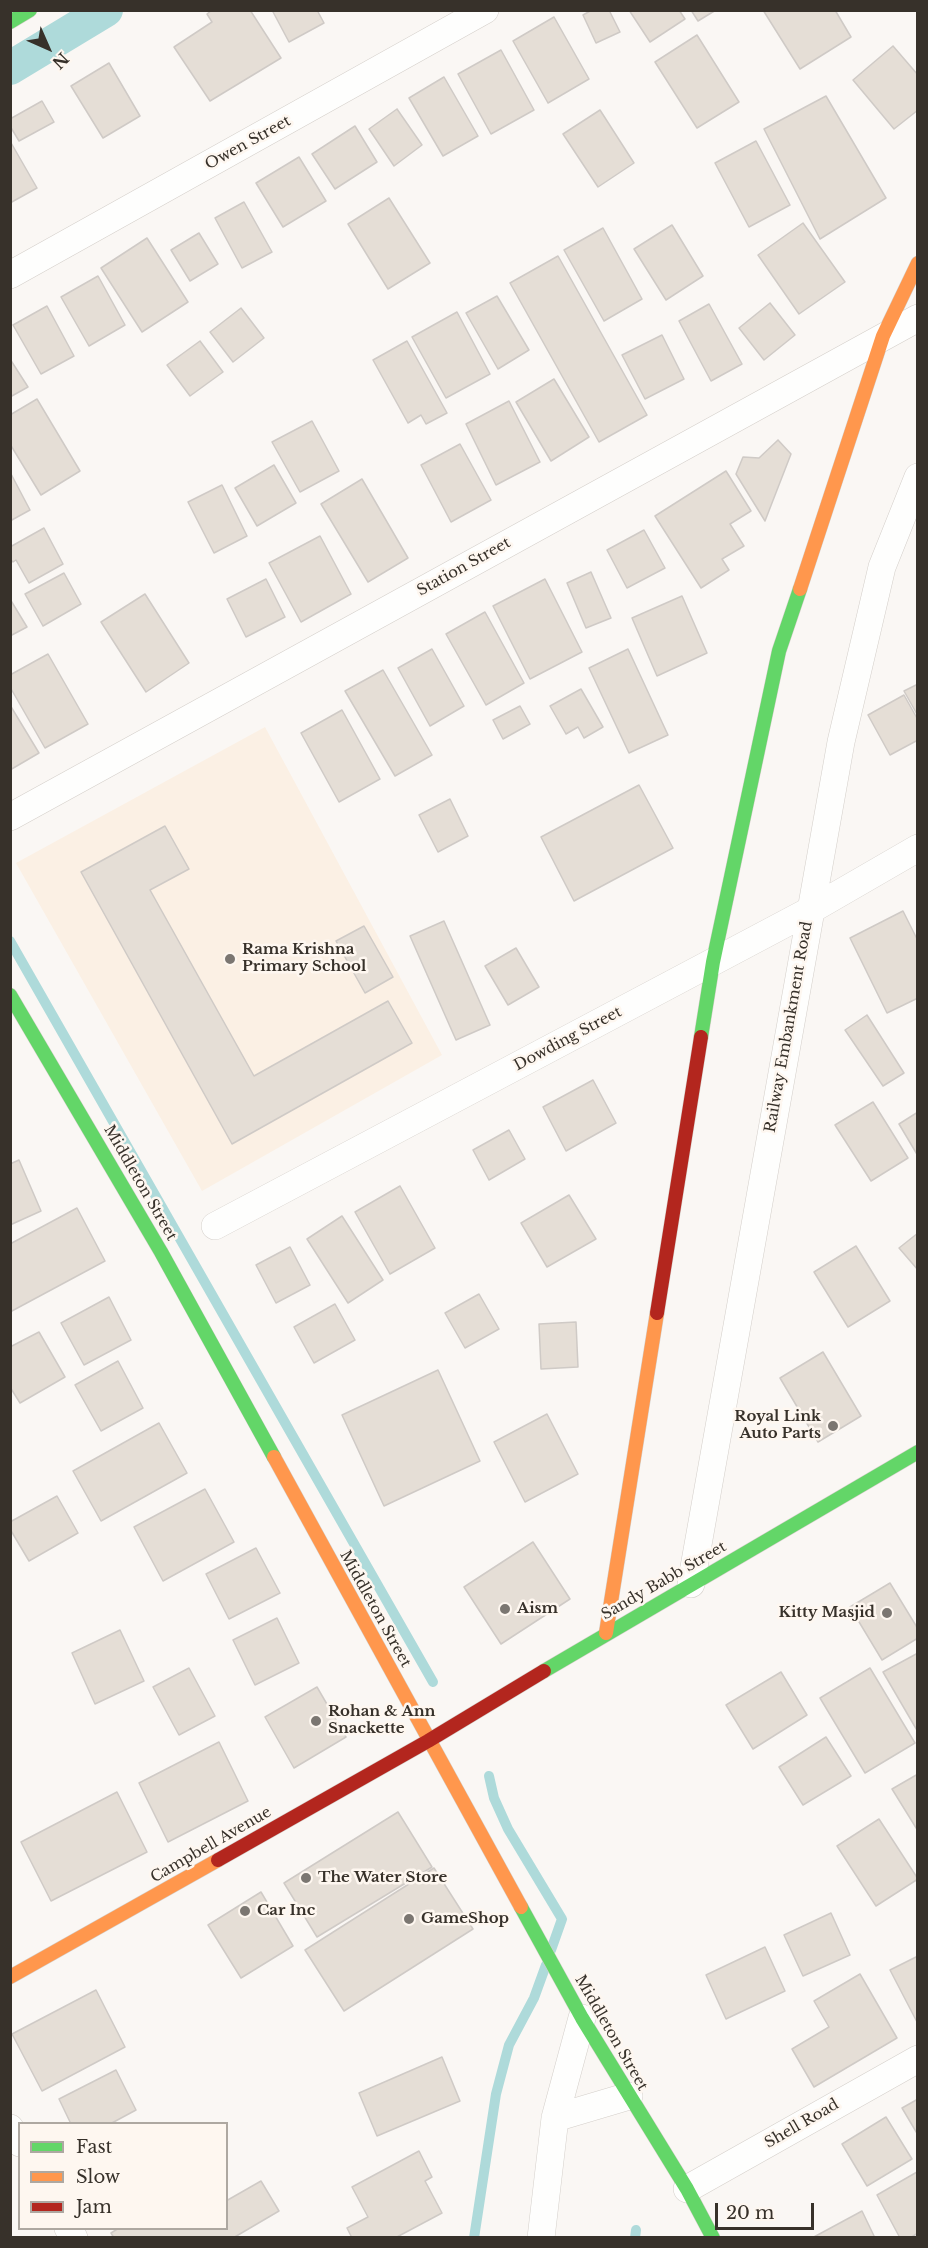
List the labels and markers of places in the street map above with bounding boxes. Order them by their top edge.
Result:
place label: Rama Krishna Primary School [242,941,366,976]
marker: Rama Krishna Primary School [223,952,237,966]
place label: Royal Link Auto Parts [734,1408,821,1443]
marker: Royal Link Auto Parts [826,1419,840,1433]
place label: Aism [517,1600,558,1618]
marker: Aism [498,1602,512,1616]
place label: Kitty Masjid [779,1604,875,1622]
marker: Kitty Masjid [880,1606,894,1620]
place label: Rohan & Ann Snackette [328,1703,436,1738]
marker: Rohan & Ann Snackette [309,1714,323,1728]
place label: The Water Store [318,1869,447,1887]
marker: The Water Store [299,1871,313,1885]
place label: Car Inc [257,1902,315,1920]
marker: Car Inc [238,1904,252,1918]
place label: GameShop [421,1910,509,1928]
marker: GameShop [402,1912,416,1926]

